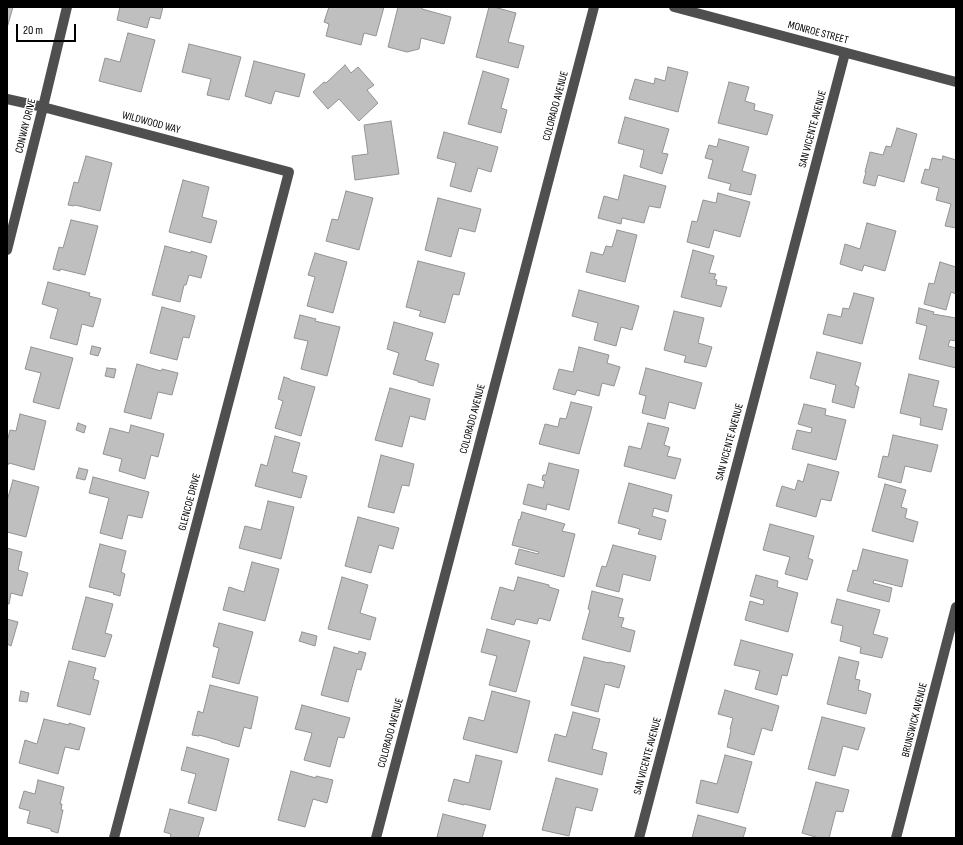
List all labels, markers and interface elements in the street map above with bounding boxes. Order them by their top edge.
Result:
scale bar [18,16,78,42]
street label: MONROE STREET [786,19,850,47]
text: 20 m [23,23,43,38]
street label: COLORADO AVENUE [540,70,572,142]
street label: SAN VICENTE AVENUE [796,89,830,169]
street label: CONWAY DRIVE [13,97,39,155]
street label: WILDWOOD WAY [120,109,182,137]
street label: COLORADO AVENUE [457,383,489,455]
street label: SAN VICENTE AVENUE [713,402,747,482]
street label: GLENCOE DRIVE [176,472,204,532]
street label: BRUNSWICK AVENUE [899,681,931,759]
street label: COLORADO AVENUE [375,697,407,769]
street label: SAN VICENTE AVENUE [631,716,665,796]

